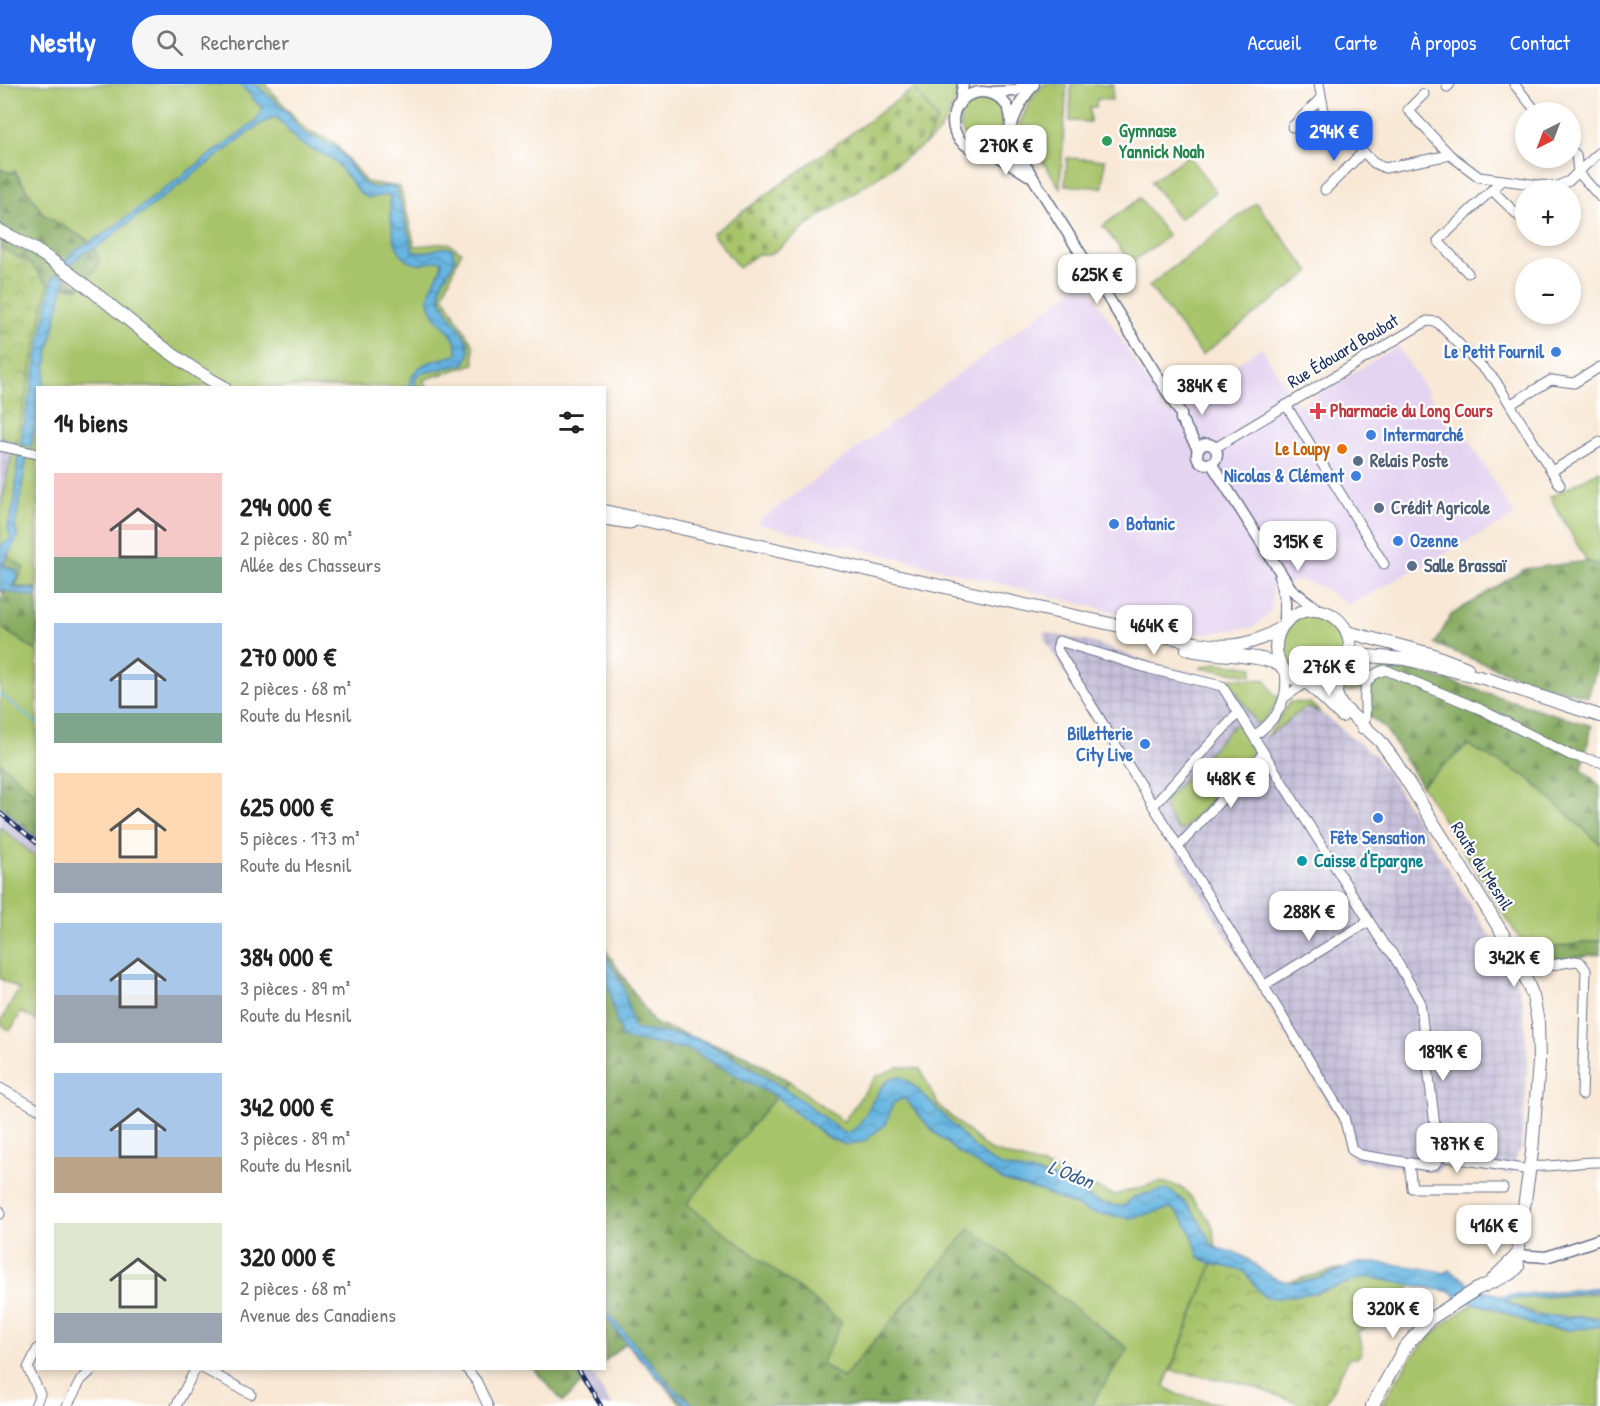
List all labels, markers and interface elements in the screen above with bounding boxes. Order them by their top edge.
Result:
search box [132,15,552,69]
text: Nestly [30,23,96,61]
icon: search [153,26,186,59]
text: Rechercher [201,27,290,57]
text: Accueil [1248,28,1301,57]
text: Carte [1334,28,1378,57]
text: À propos [1411,28,1477,57]
text: Contact [1510,28,1570,57]
north arrow [1515,102,1581,168]
map controls [1515,102,1581,324]
pin: 294K € [1285,111,1383,162]
text: 294K € [1310,117,1358,144]
place label: Gymnase Yannick Noah [1119,118,1205,164]
pin: 270K € [957,125,1055,176]
text: 270K € [980,131,1032,158]
marker: Gymnase Yannick Noah [1100,134,1114,148]
button: + [1515,180,1581,246]
pin: 625K € [1048,254,1146,305]
button: − [1515,258,1581,324]
text: 625K € [1072,260,1122,287]
street label: Rue Édouard Boubat [1283,307,1404,394]
place label: Le Petit Fournil [1445,339,1545,364]
marker: Le Petit Fournil [1549,345,1563,359]
pin: 384K € [1153,365,1251,416]
text: 384K € [1177,371,1227,398]
place label: Pharmacie du Long Cours [1330,398,1493,424]
marker: Pharmacie du Long Cours [1311,404,1325,418]
text: 14 biens [54,405,128,440]
icon: filters [555,406,588,439]
place label: Intermarché [1383,422,1464,447]
marker: Intermarché [1364,428,1378,442]
place label: Le Loupy [1276,436,1330,462]
marker: Le Loupy [1335,442,1349,456]
place label: Relais Poste [1370,448,1449,473]
marker: Relais Poste [1351,454,1365,468]
place label: Nicolas & Clément [1224,463,1345,488]
marker: Nicolas & Clément [1349,469,1363,483]
text: 294 000 € [240,489,331,524]
place label: Crédit Agricole [1391,495,1491,521]
icon: home [102,497,174,569]
marker: Crédit Agricole [1372,501,1386,515]
place label: Botanic [1126,511,1176,536]
marker: Botanic [1107,517,1121,531]
pin: 315K € [1249,521,1347,572]
text: 2 pièces · 80 m² [240,524,352,551]
text: 315K € [1273,527,1323,554]
place label: Ozenne [1410,528,1459,553]
marker: Ozenne [1391,534,1405,548]
text: Allée des Chasseurs [240,551,381,578]
place label: Salle Brassaï [1424,553,1507,578]
marker: Salle Brassaï [1405,559,1419,573]
pin: 464K € [1105,605,1203,656]
text: 464K € [1130,611,1178,638]
text: 270 000 € [240,639,336,674]
pin: 276K € [1280,646,1378,697]
icon: home [102,647,174,719]
text: 276K € [1303,652,1355,679]
text: 2 pièces · 68 m² [240,674,351,701]
text: Route du Mesnil [240,701,351,728]
place label: Billetterie City Live [1067,721,1134,768]
marker: Billetterie City Live [1138,737,1152,751]
pin: 448K € [1182,758,1280,809]
text: 448K € [1207,764,1255,791]
text: 625 000 € [240,789,333,824]
icon: home [102,797,174,869]
marker: Fête Sensation [1371,811,1385,825]
street label: Route du Mesnil [1445,817,1520,915]
text: 5 pièces · 173 m² [240,824,360,851]
place label: Fête Sensation [1330,825,1425,850]
place label: Caisse d'Epargne [1314,848,1424,874]
text: Route du Mesnil [240,851,351,878]
marker: Caisse d'Epargne [1295,854,1309,868]
pin: 288K € [1260,891,1358,942]
text: 288K € [1283,897,1335,924]
pin: 342K € [1465,937,1563,988]
text: 384 000 € [240,939,332,974]
text: 342K € [1489,943,1539,970]
icon: home [102,947,174,1019]
text: 3 pièces · 89 m² [240,974,350,1001]
text: Route du Mesnil [240,1001,351,1028]
pin: 189K € [1394,1031,1492,1082]
text: 189K € [1419,1037,1467,1064]
text: 342 000 € [240,1089,333,1124]
icon: home [102,1097,174,1169]
pin: 787K € [1408,1123,1506,1174]
text: 3 pièces · 89 m² [240,1124,350,1151]
text: 787K € [1430,1129,1484,1156]
text: Route du Mesnil [240,1151,351,1178]
water label: L'Odon [1045,1153,1100,1195]
pin: 416K € [1445,1205,1543,1256]
text: 416K € [1470,1211,1518,1238]
text: 320 000 € [240,1239,335,1274]
icon: home [102,1247,174,1319]
text: 2 pièces · 68 m² [240,1274,351,1301]
pin: 320K € [1344,1288,1442,1339]
text: 320K € [1367,1294,1419,1321]
text: Avenue des Canadiens [240,1301,396,1328]

